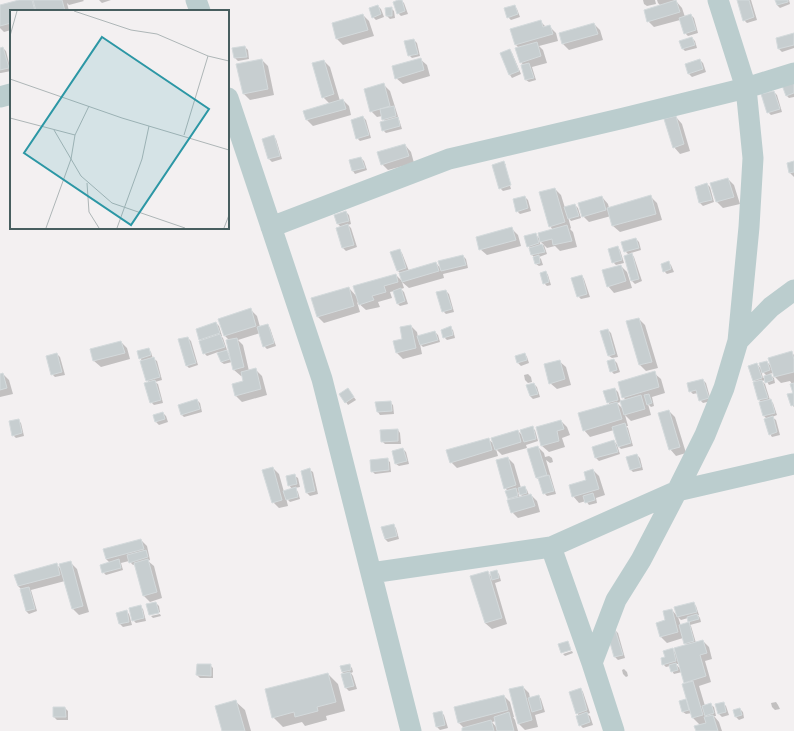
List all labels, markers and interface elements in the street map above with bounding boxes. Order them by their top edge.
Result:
inset map [10,10,229,229]

